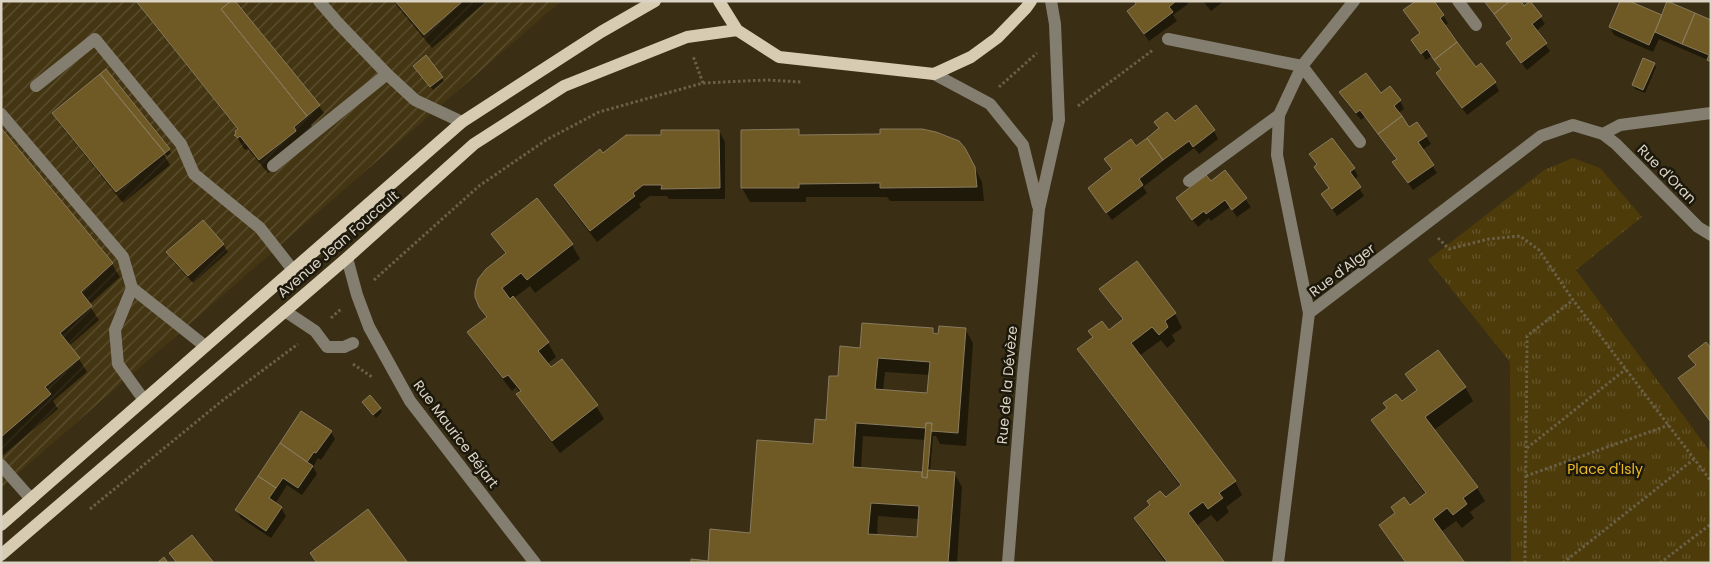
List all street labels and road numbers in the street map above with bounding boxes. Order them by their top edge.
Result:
street label: Rue d'Oran [1633,140,1701,208]
street label: Avenue Jean Foucault [273,186,403,302]
street label: Rue d'Alger [1305,239,1379,301]
street label: Rue de la Dévèze [992,325,1022,445]
street label: Rue Maurice Béjart [409,376,503,492]

